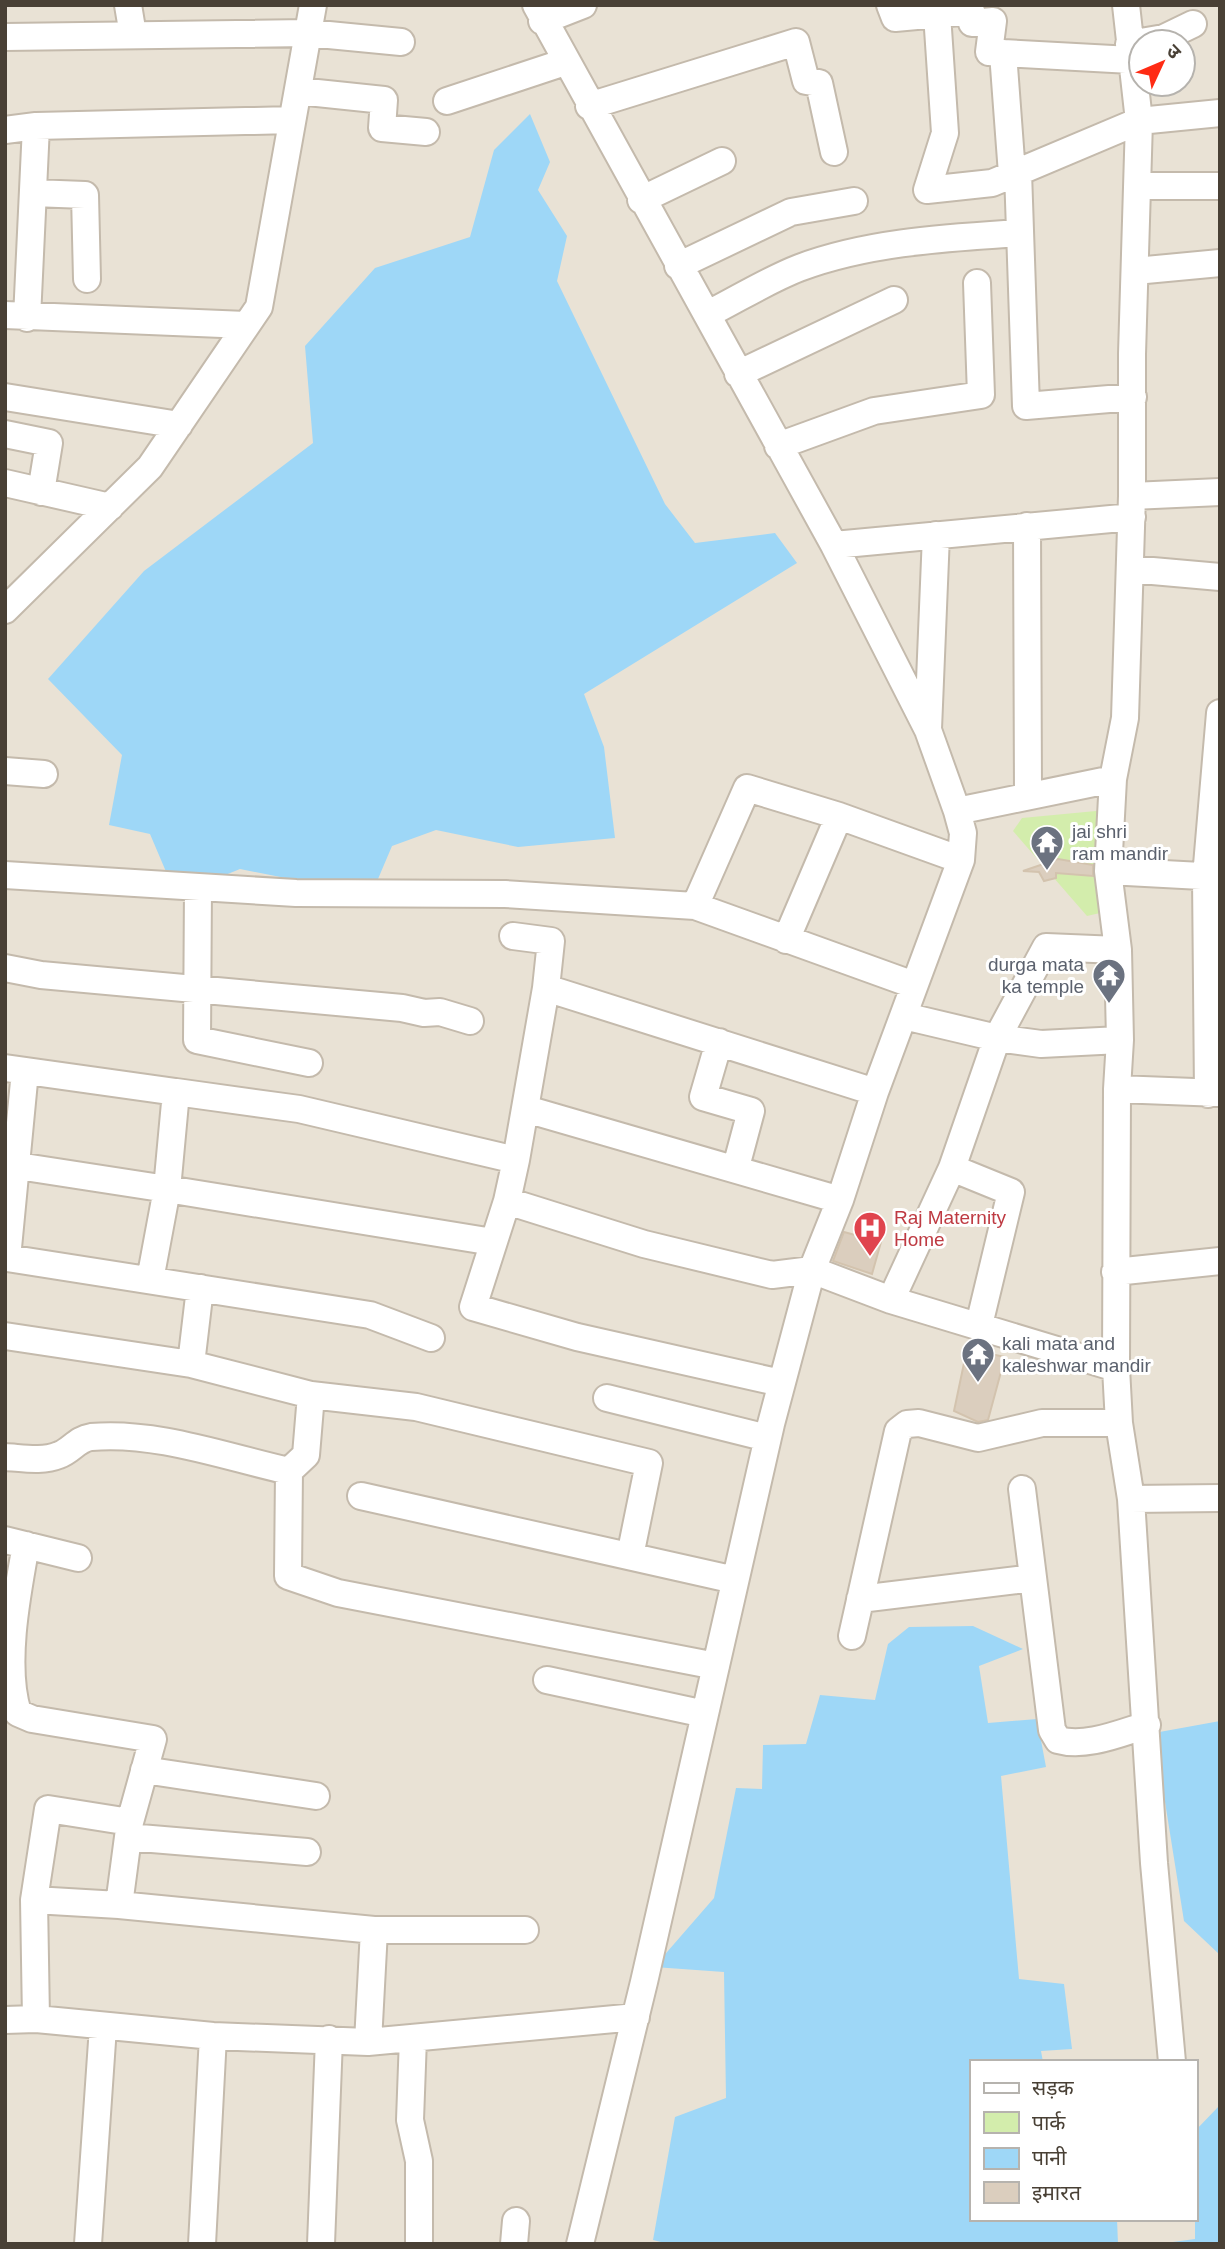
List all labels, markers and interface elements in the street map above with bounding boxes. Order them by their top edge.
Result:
north arrow [1127,28,1197,98]
text: उ [1162,40,1186,63]
place label: jai shri ram mandir [1071,821,1169,864]
temple icon: jai shri ram mandir [1028,823,1066,872]
place label: durga mata ka temple [988,954,1084,997]
temple icon: durga mata ka temple [1090,956,1128,1005]
place label: Raj Maternity Home [894,1207,1006,1250]
hospital icon: Raj Maternity Home [851,1209,889,1258]
place label: kali mata and kaleshwar mandir [1002,1333,1152,1376]
temple icon: kali mata and kaleshwar mandir [959,1335,997,1384]
legend [970,2060,1197,2221]
text: सड़क [1032,2076,1074,2099]
text: पार्क [1032,2111,1066,2134]
text: पानी [1032,2146,1067,2169]
text: इमारत [1032,2181,1082,2204]

